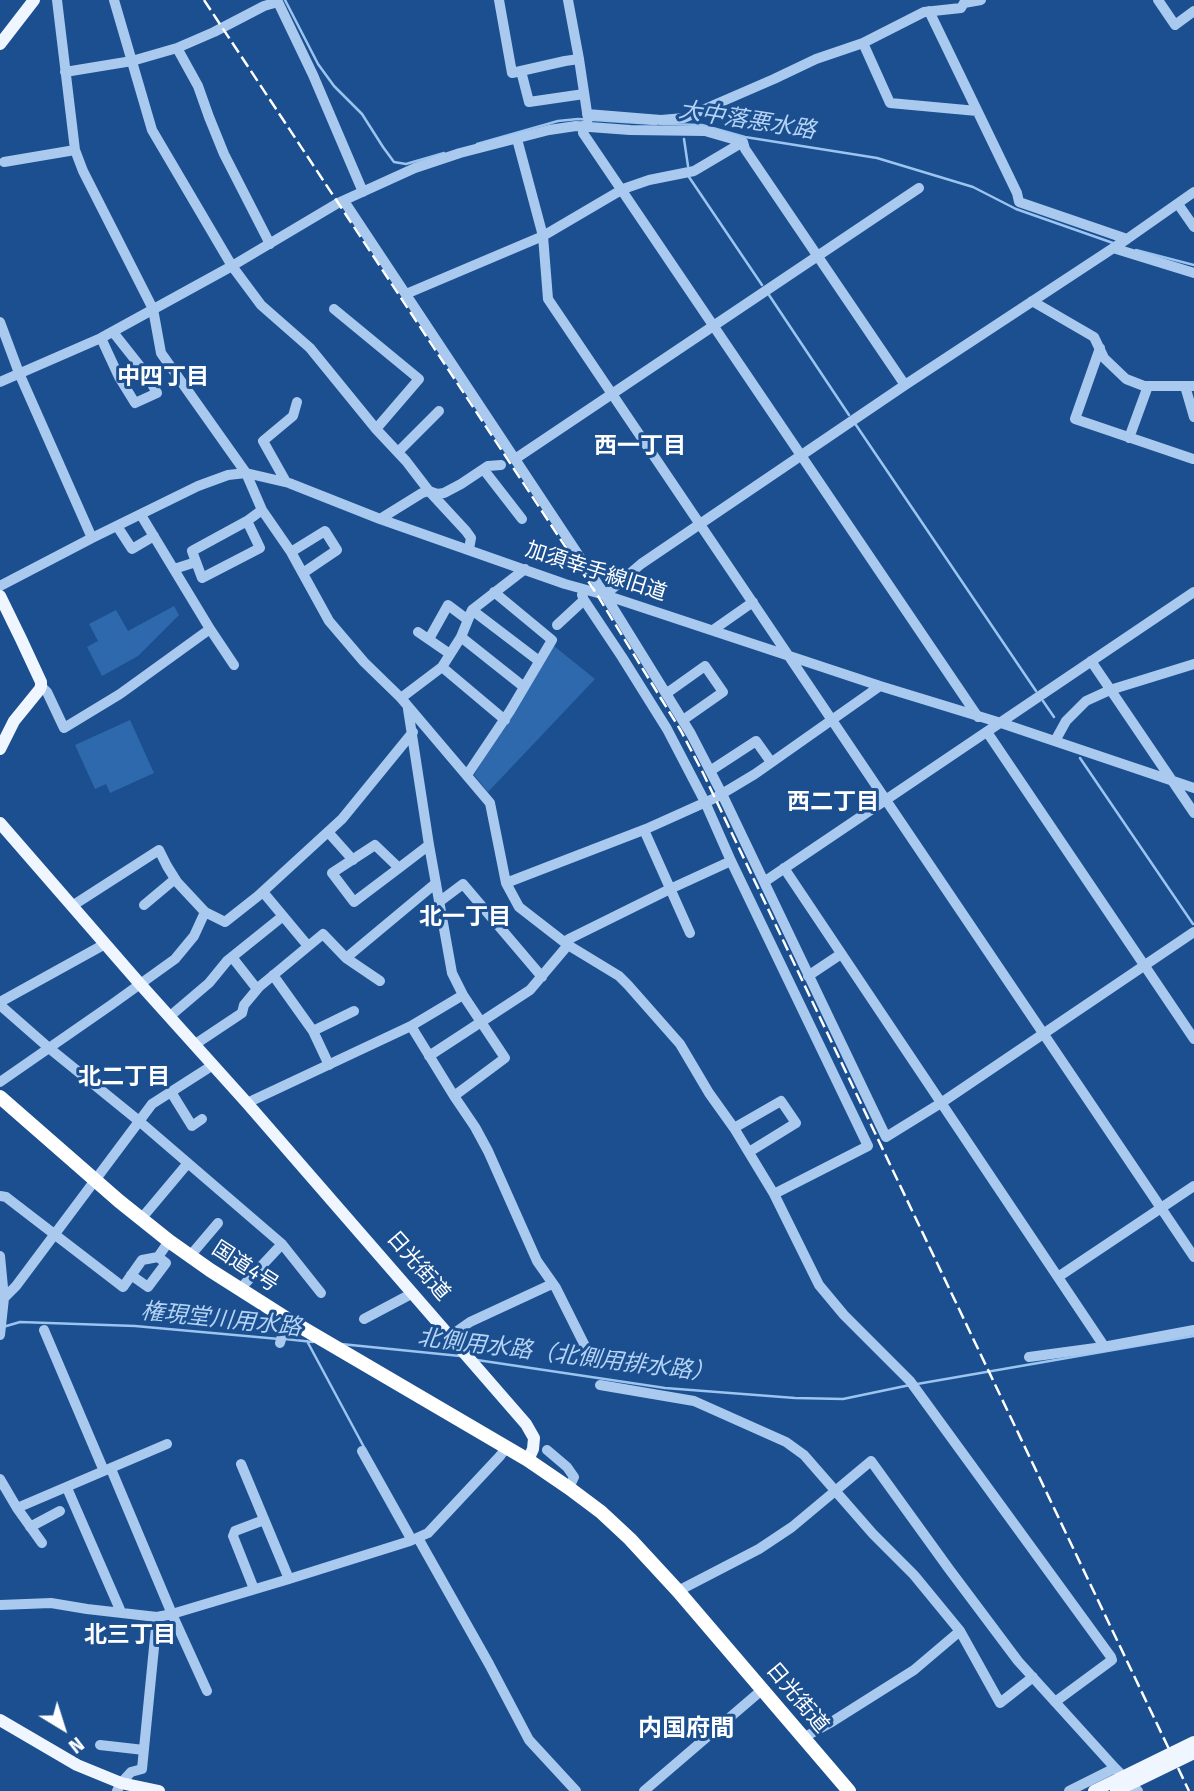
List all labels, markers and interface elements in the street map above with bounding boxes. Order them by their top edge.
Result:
water label: 大中落悪水路 [677,97,817,145]
district label: 中四丁目 [117,364,209,392]
district label: 西一丁目 [594,433,686,461]
street label: 加須幸手線旧道 [522,537,670,607]
district label: 西二丁目 [787,789,879,817]
district label: 北一丁目 [419,904,511,932]
district label: 北二丁目 [78,1064,170,1092]
street label: 日光街道 [381,1226,455,1306]
street label: 国道4号 [207,1236,283,1298]
water label: 権現堂川用水路 [139,1298,303,1342]
water label: 北側用水路（北側用排水路） [416,1324,716,1388]
district label: 北三丁目 [84,1622,176,1650]
street label: 日光街道 [760,1658,834,1738]
north arrow [28,1693,98,1763]
district label: 内国府間 [638,1715,734,1743]
text: N [64,1732,88,1758]

